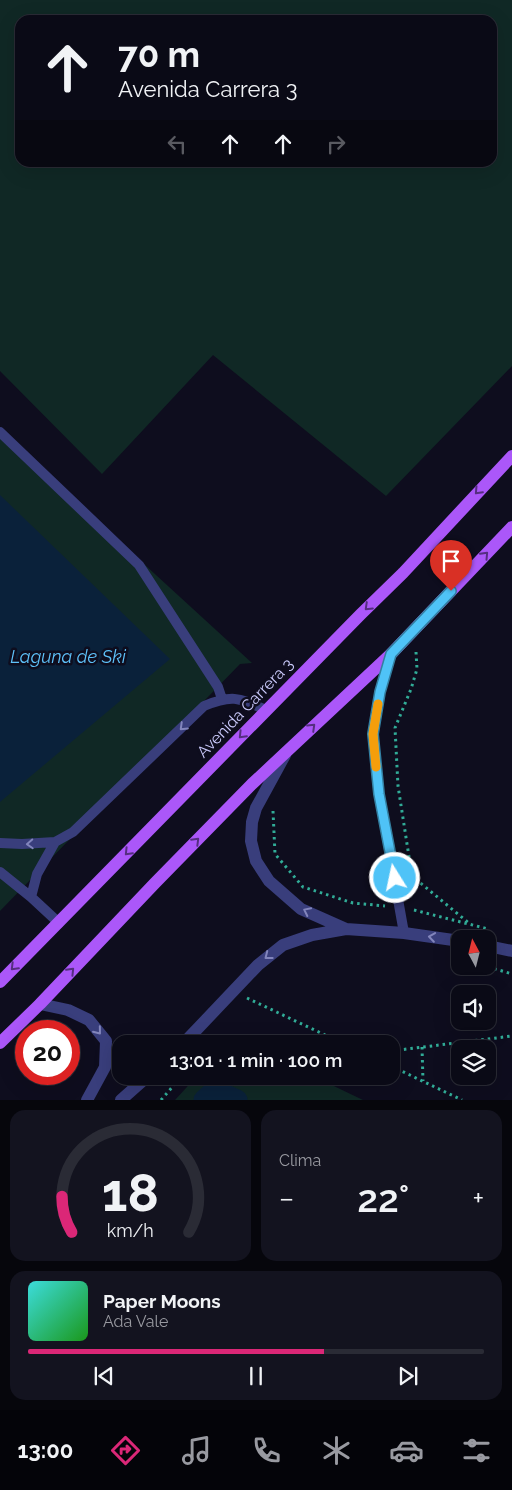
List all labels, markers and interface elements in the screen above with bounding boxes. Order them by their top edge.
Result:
text: 70 m [118,34,200,75]
icon: ahead [35,35,100,100]
text: Avenida Carrera 3 [118,76,297,102]
icon: left [163,130,191,158]
icon: ahead [216,130,244,158]
icon: ahead [269,130,297,158]
icon: right [322,130,350,158]
one-way arrow [475,486,484,495]
pin [430,540,472,591]
icon: arrive [437,547,465,575]
one-way arrow [479,552,488,561]
one-way arrow [365,601,374,610]
water label: Laguna de Ski [10,646,127,667]
street label: Avenida Carrera 3 [193,654,297,762]
one-way arrow [179,721,188,730]
one-way arrow [306,724,315,733]
one-way arrow [239,730,248,739]
one-way arrow [26,838,34,849]
one-way arrow [190,838,199,847]
one-way arrow [125,846,134,855]
position arrow [368,851,420,903]
one-way arrow [303,907,312,917]
north arrow [451,930,496,975]
map controls [451,930,496,1085]
one-way arrow [428,932,437,942]
one-way arrow [265,951,274,960]
one-way arrow [11,962,20,971]
one-way arrow [65,968,74,977]
button: sound [451,985,496,1030]
speed limit sign: 20 [15,1020,80,1085]
one-way arrow [93,1026,102,1035]
button: layers [451,1040,496,1085]
text: 13:01 · 1 min · 100 m [170,1049,342,1071]
text: Clima [279,1151,321,1170]
text: 18 [102,1162,159,1223]
text: 22° [357,1176,409,1221]
text: − [279,1182,294,1215]
text: + [472,1182,484,1215]
text: km/h [107,1220,154,1241]
text: Paper Moons [103,1290,221,1312]
text: Ada Vale [103,1312,168,1331]
icon: previous [90,1362,118,1390]
icon: pause [242,1362,270,1390]
icon: next [394,1362,422,1390]
icon: directions [108,1433,143,1468]
icon: music [179,1433,214,1468]
icon: phone [249,1433,284,1468]
icon: climate [319,1433,354,1468]
icon: car [389,1433,424,1468]
icon: filters [459,1433,494,1468]
text: 13:00 [18,1437,73,1463]

